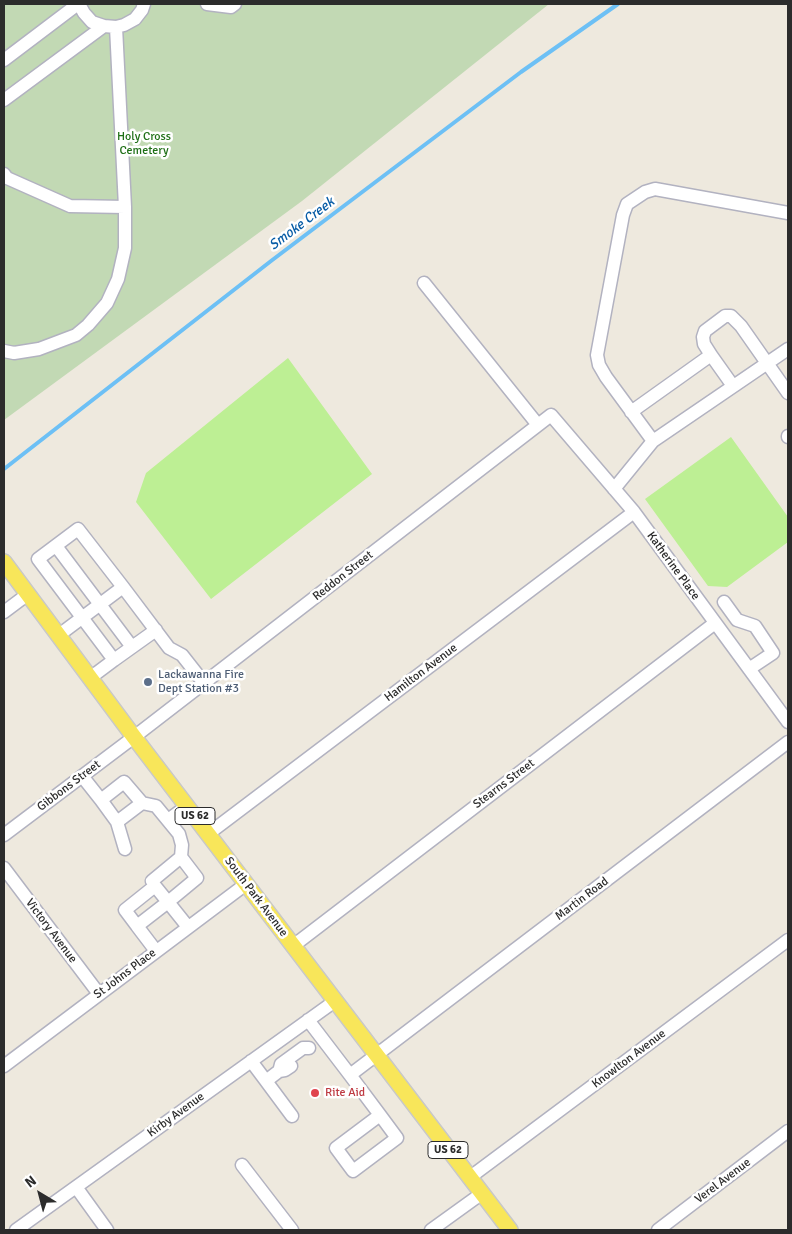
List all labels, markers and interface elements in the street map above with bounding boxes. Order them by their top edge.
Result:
park label: Holy Cross Cemetery [117,130,171,158]
water label: Smoke Creek [266,194,338,254]
street label: Katherine Place [643,529,703,603]
street label: Reddon Street [310,548,376,604]
street label: Hamilton Avenue [382,641,460,705]
place label: Lackawanna Fire Dept Station #3 [158,668,244,696]
marker: Lackawanna Fire Dept Station #3 [142,676,154,688]
street label: Stearns Street [471,756,537,812]
street label: Gibbons Street [34,758,104,814]
road number: US 62 [175,808,215,824]
street label: South Park Avenue [221,854,291,940]
street label: Martin Road [553,874,611,924]
street label: Victory Avenue [22,896,80,966]
street label: St Johns Place [91,946,159,1002]
street label: Knowlton Avenue [589,1027,669,1091]
place label: Rite Aid [325,1086,365,1100]
marker: Rite Aid [309,1087,321,1099]
street label: Kirby Avenue [145,1090,207,1140]
road number: US 62 [428,1142,468,1158]
street label: Verel Avenue [692,1155,754,1207]
north arrow [15,1169,65,1219]
text: N [22,1172,40,1191]

